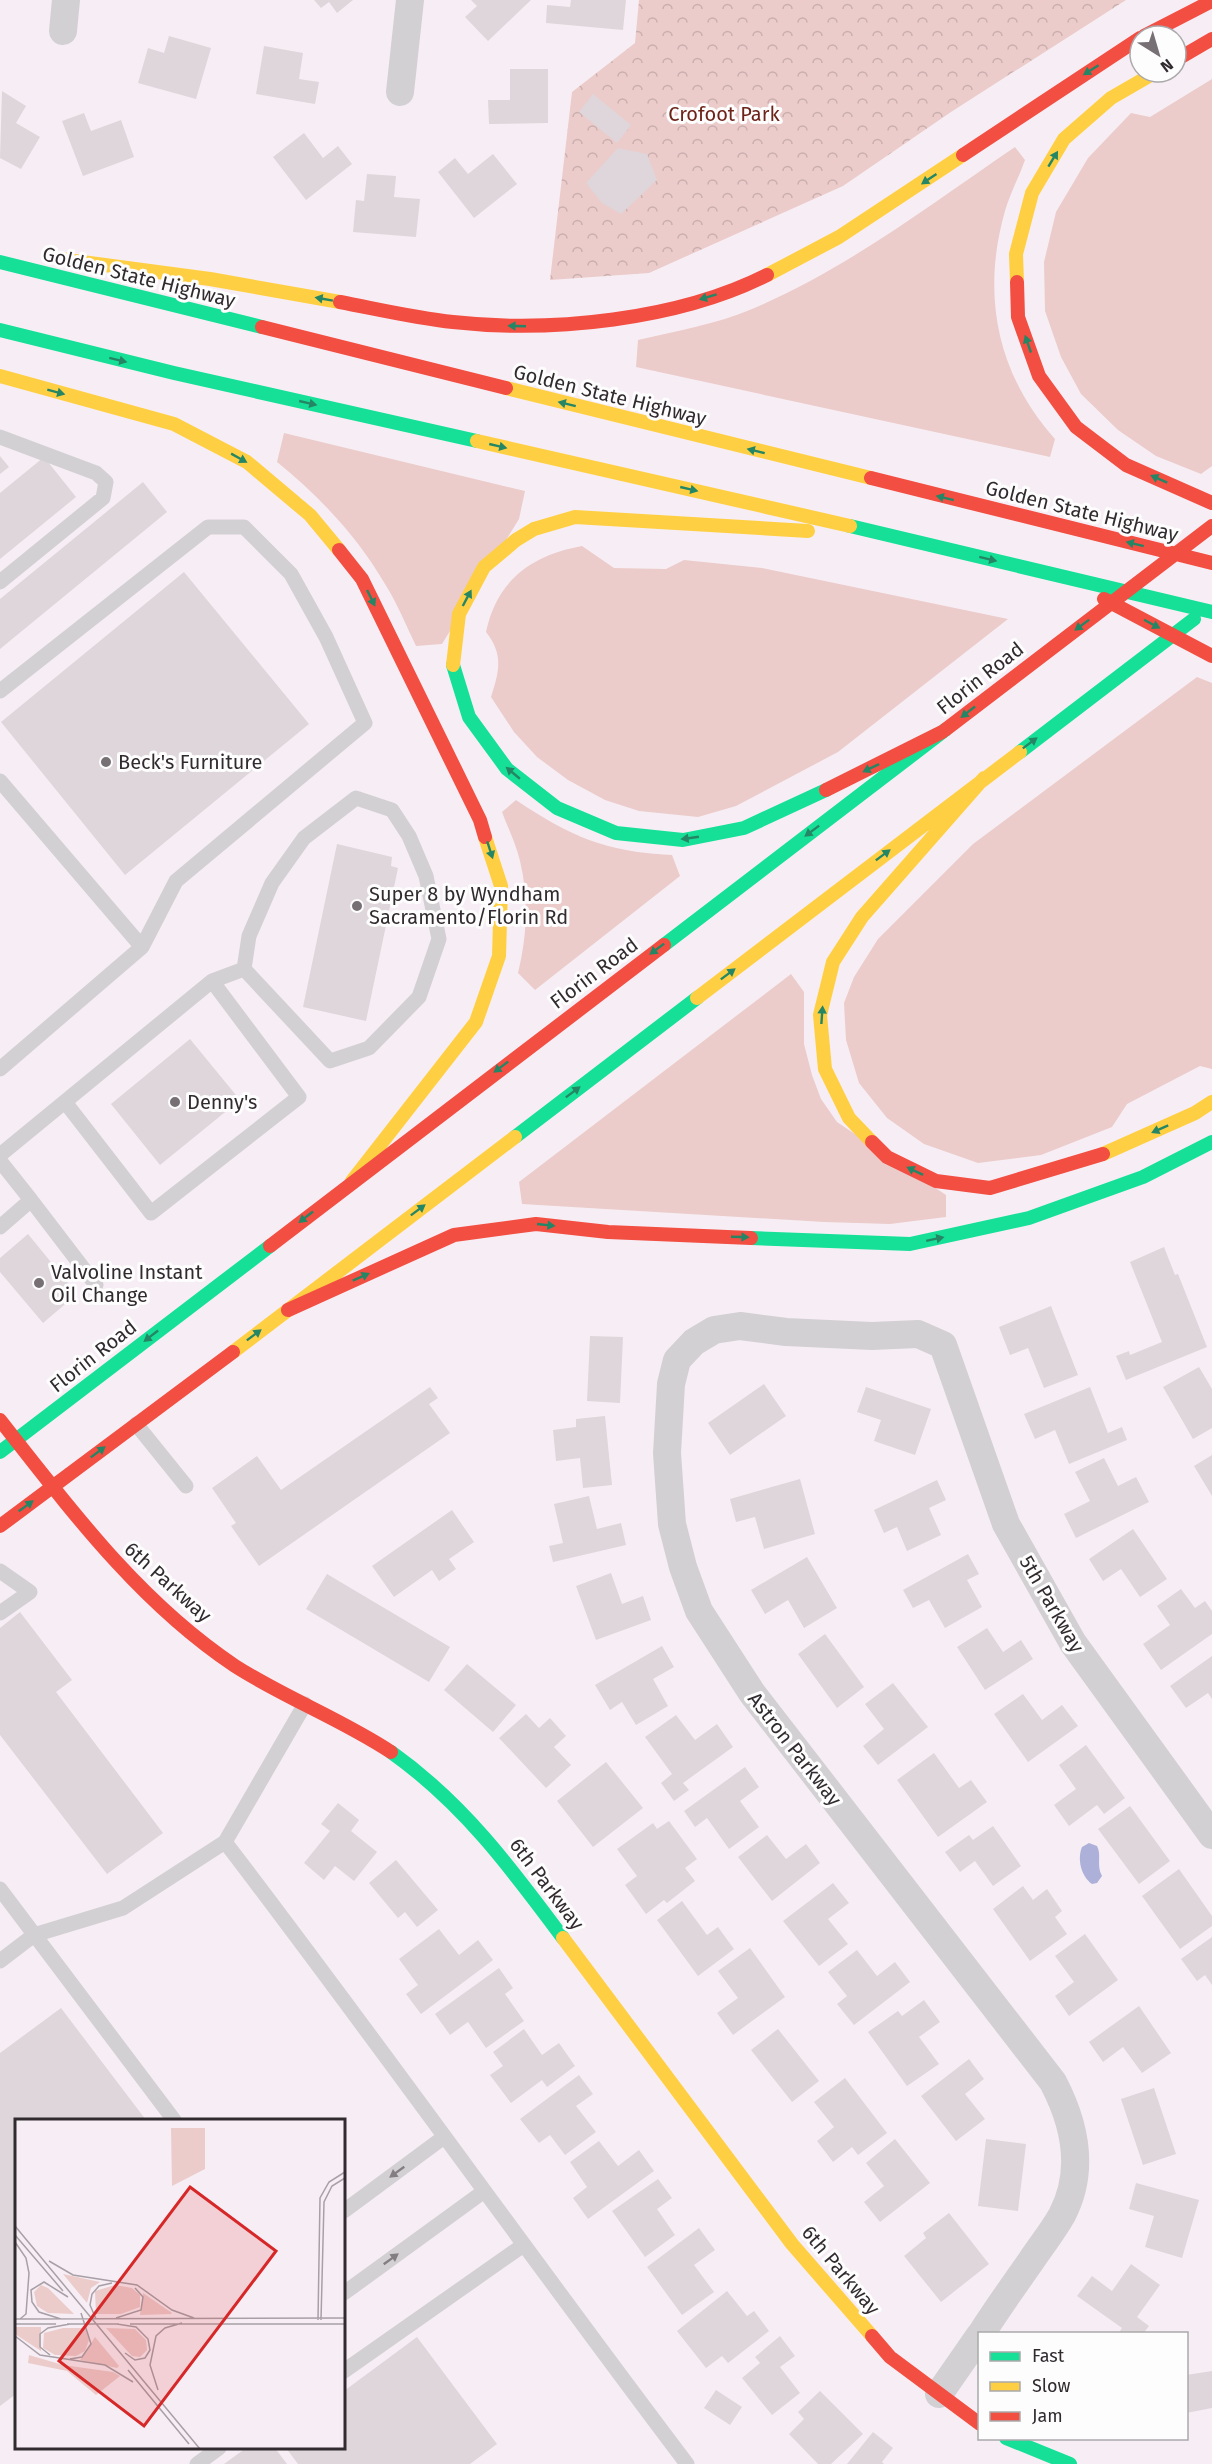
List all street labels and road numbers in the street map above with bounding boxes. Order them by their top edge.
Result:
street label: Golden State Highway [40,241,238,313]
street label: Golden State Highway [511,359,709,431]
street label: Golden State Highway [983,475,1181,547]
street label: Florin Road [932,637,1028,719]
street label: Florin Road [545,932,643,1014]
street label: Florin Road [45,1315,141,1397]
street label: 6th Parkway [120,1537,217,1627]
street label: 5th Parkway [1015,1551,1089,1657]
street label: Astron Parkway [743,1687,847,1811]
street label: 6th Parkway [505,1833,589,1935]
street label: 6th Parkway [797,2221,885,2320]

